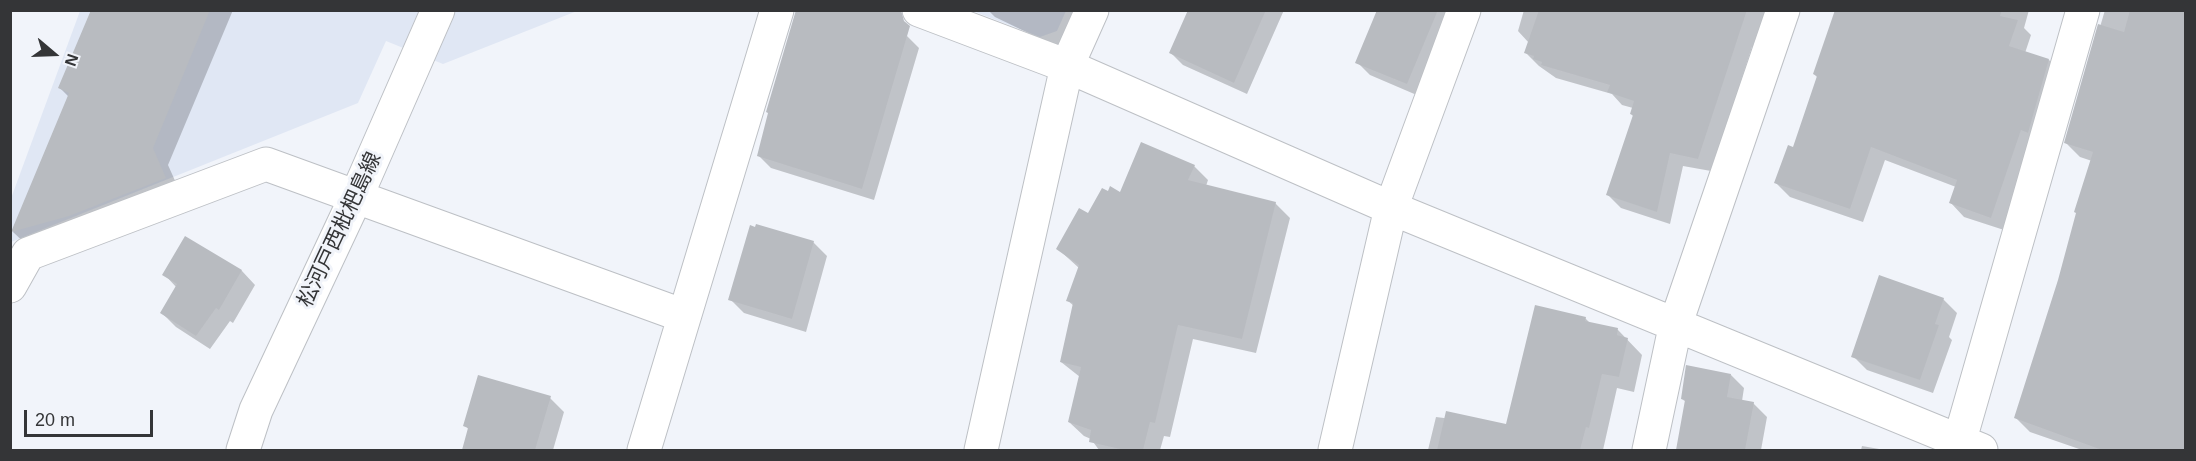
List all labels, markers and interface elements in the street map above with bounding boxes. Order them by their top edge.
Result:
north arrow [24,24,84,84]
text: N [62,52,81,68]
street label: 松河戸西枇杷島線 [293,149,387,311]
scale bar [27,398,156,436]
text: 20 m [35,410,75,430]

